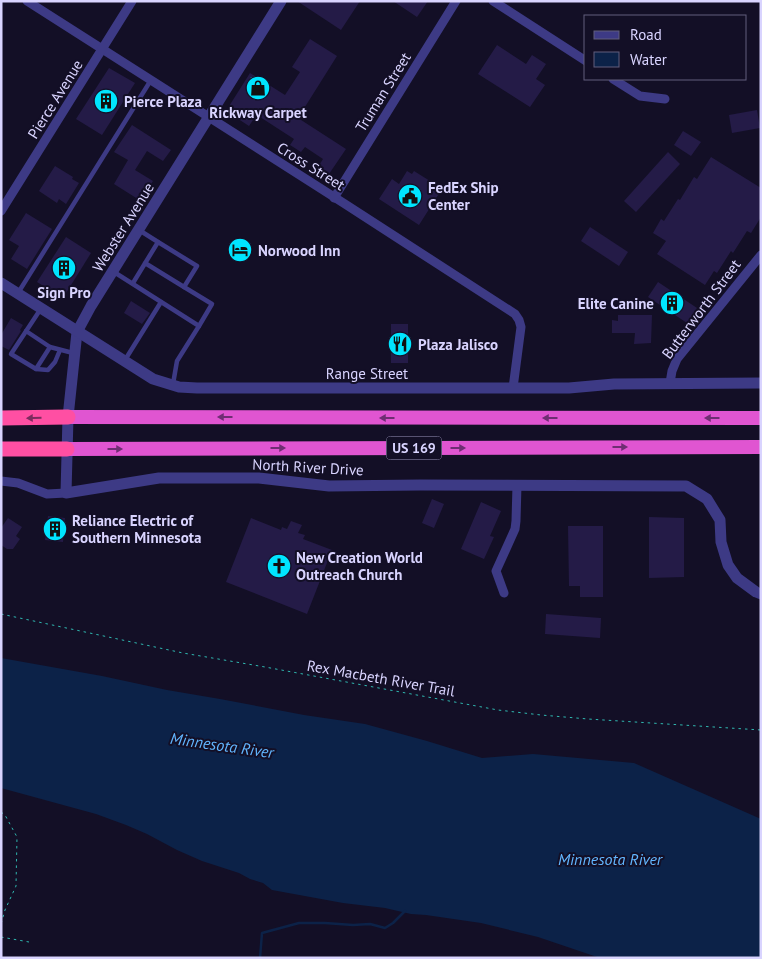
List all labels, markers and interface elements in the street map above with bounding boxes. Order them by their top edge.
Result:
legend [584,15,747,80]
text: Road [630,25,662,44]
street label: Truman Street [351,49,415,135]
text: Water [630,50,667,69]
street label: Pierce Avenue [23,56,87,142]
shop icon: Rickway Carpet [245,75,271,101]
building icon: Pierce Plaza [93,88,119,114]
place label: Pierce Plaza [124,92,202,111]
place label: Rickway Carpet [209,103,307,122]
street label: Cross Street [274,138,348,194]
place label: FedEx Ship Center [428,178,499,214]
street label: Webster Avenue [88,179,158,275]
public building icon: FedEx Ship Center [397,183,423,209]
hotel icon: Norwood Inn [227,237,253,263]
place label: Norwood Inn [258,241,340,260]
building icon: Sign Pro [51,255,77,281]
street label: Butterworth Street [657,256,745,362]
place label: Sign Pro [37,283,91,302]
building icon: Elite Canine [659,290,685,316]
place label: Elite Canine [578,294,654,313]
restaurant icon: Plaza Jalisco [387,331,413,357]
place label: Plaza Jalisco [418,335,498,354]
street label: Range Street [326,364,408,383]
one-way arrow [216,413,232,421]
one-way arrow [26,414,42,422]
one-way arrow [379,414,395,422]
one-way arrow [541,414,557,422]
one-way arrow [704,414,720,422]
road number: US 169 [386,436,442,459]
one-way arrow [613,443,629,451]
one-way arrow [270,444,286,452]
one-way arrow [450,444,466,452]
one-way arrow [108,445,124,453]
street label: North River Drive [252,455,364,479]
place label: Reliance Electric of Southern Minnesota [72,511,201,547]
building icon: Reliance Electric of Southern Minnesota [42,516,68,542]
place label: New Creation World Outreach Church [296,548,423,584]
church icon: New Creation World Outreach Church [266,553,292,579]
street label: Rex Macbeth River Trail [306,656,457,700]
water label: Minnesota River [169,728,277,762]
water label: Minnesota River [558,849,664,869]

